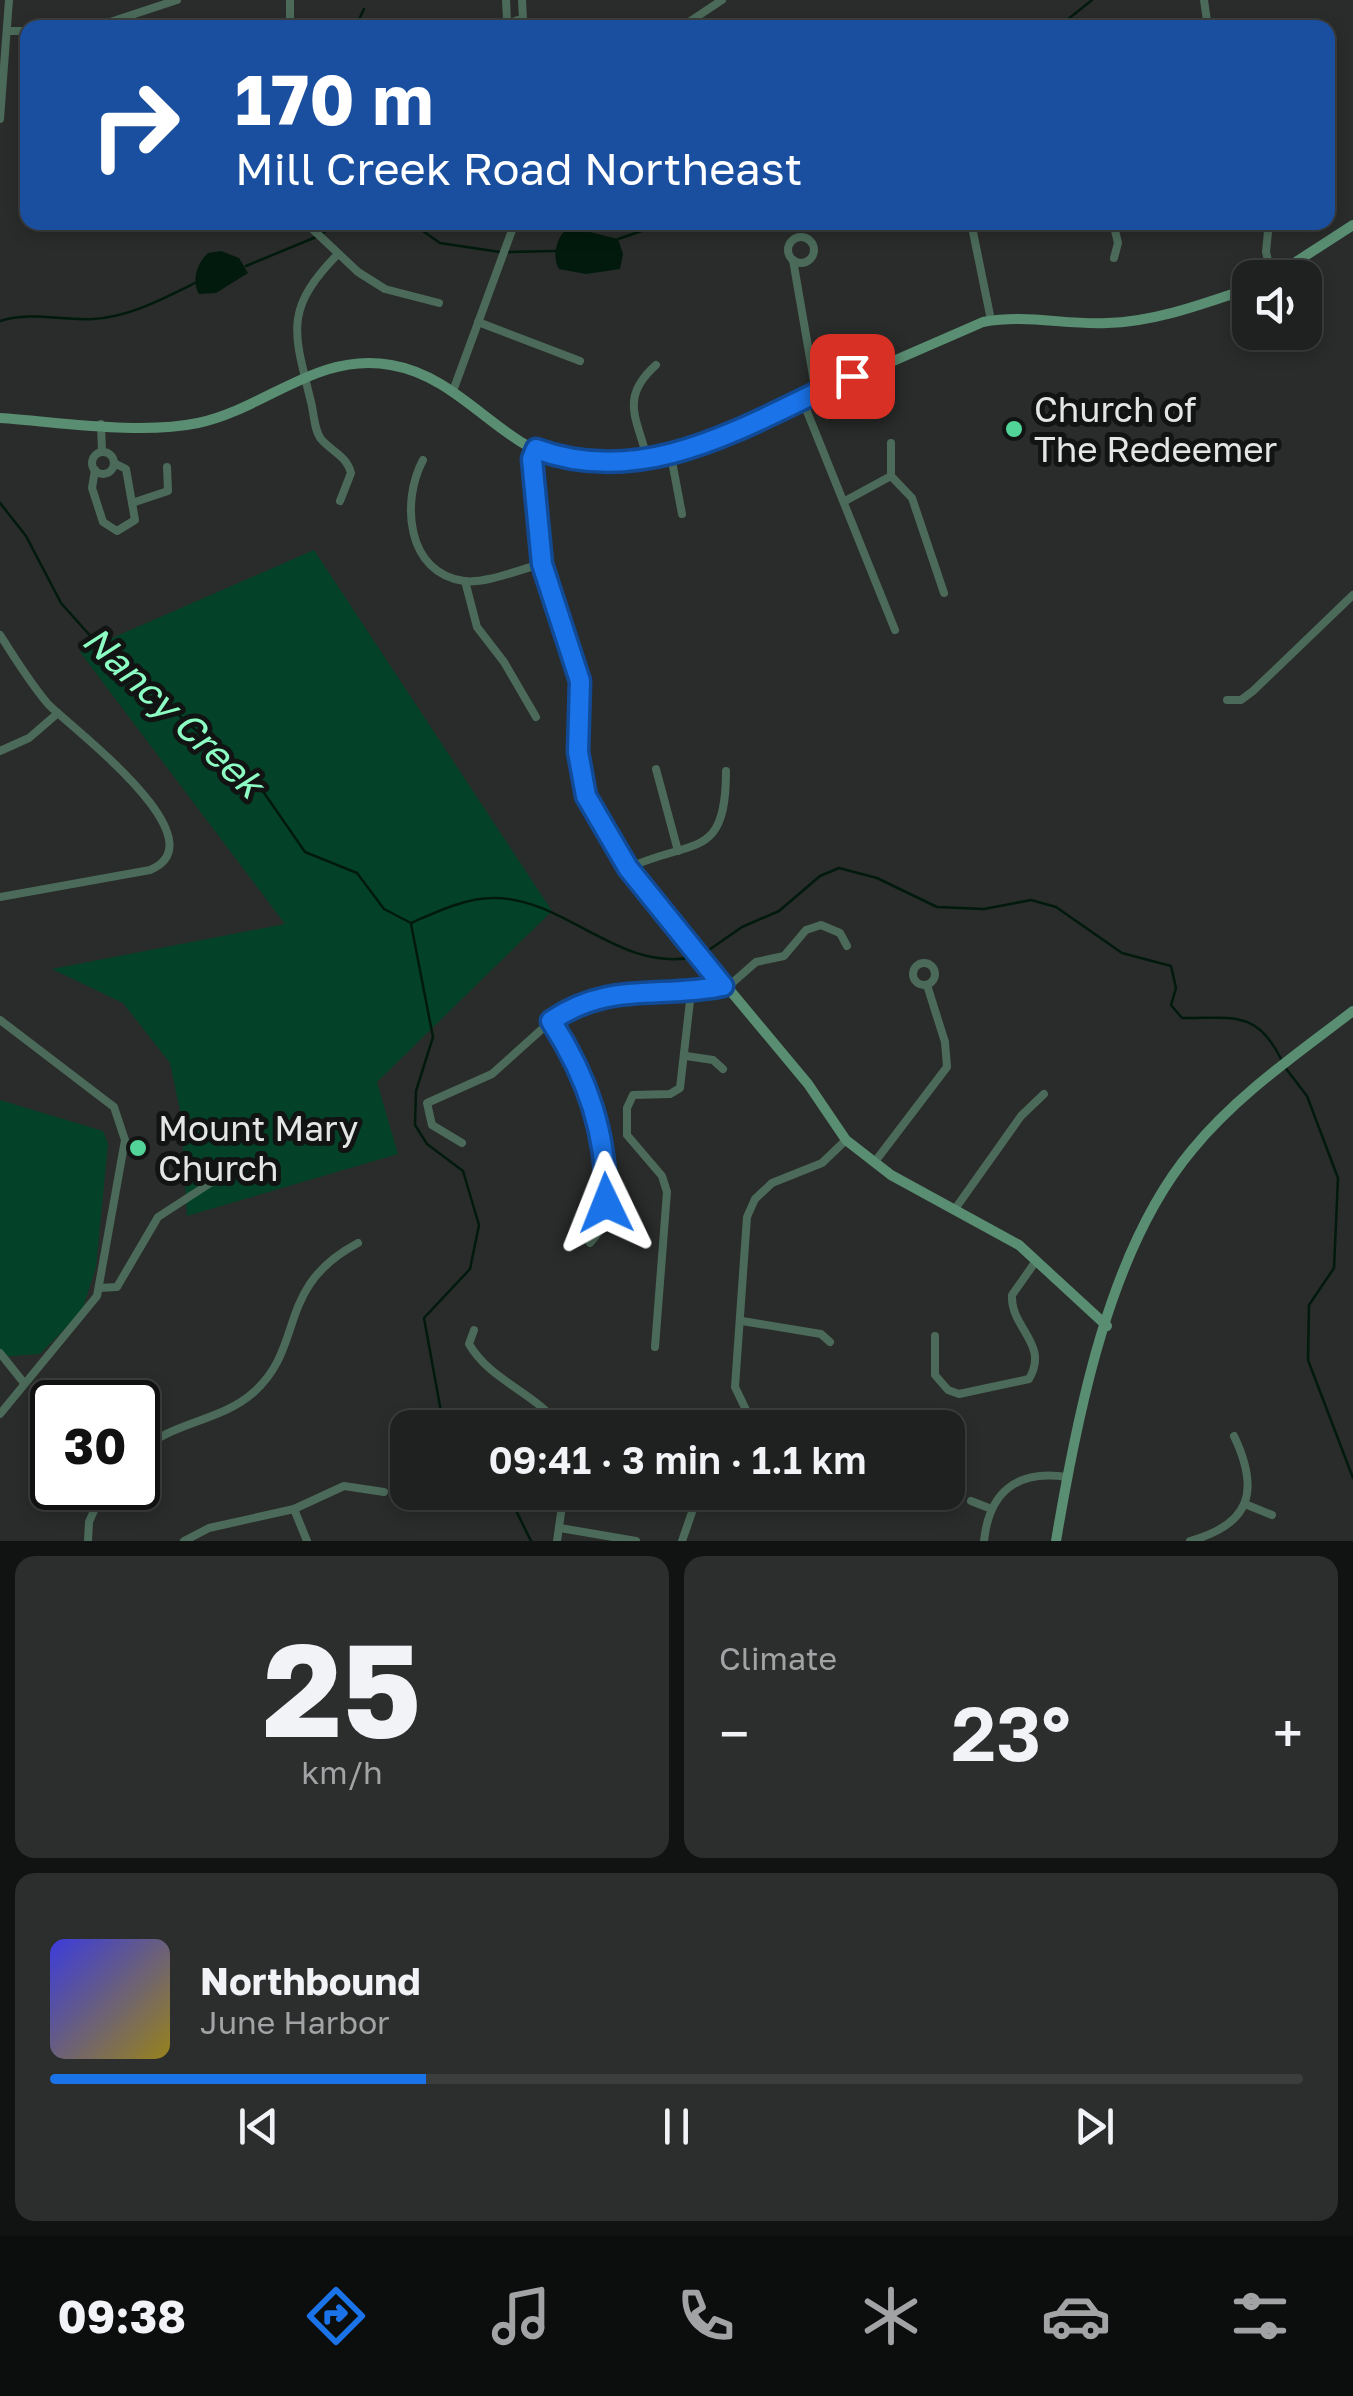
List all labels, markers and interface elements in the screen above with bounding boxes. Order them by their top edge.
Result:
text: 170 m [235,56,433,140]
icon: right [70,60,200,190]
text: Mill Creek Road Northeast [235,141,803,195]
map controls [1232,260,1322,350]
button: sound [1232,260,1322,350]
pin [810,334,895,419]
icon: arrive [825,349,880,404]
place label: Church of The Redeemer [1034,388,1277,470]
marker: Church of The Redeemer [1003,418,1025,440]
water label: Nancy Creek [74,616,276,808]
place label: Mount Mary Church [158,1107,358,1189]
marker: Mount Mary Church [127,1137,149,1159]
position arrow [554,1151,658,1255]
speed limit sign: 30 [30,1380,160,1510]
text: 09:41 · 3 min · 1.1 km [488,1437,867,1482]
text: 25 [263,1610,421,1766]
text: Climate [719,1639,837,1677]
text: 23° [951,1687,1071,1778]
text: − [719,1700,749,1766]
text: + [1273,1700,1303,1766]
text: km/h [301,1753,383,1791]
text: Northbound [200,1958,421,2003]
text: June Harbor [200,2003,390,2041]
icon: previous [231,2099,286,2154]
icon: pause [649,2099,704,2154]
icon: next [1067,2099,1122,2154]
icon: directions [301,2281,371,2351]
icon: music [486,2281,556,2351]
icon: phone [671,2281,741,2351]
icon: climate [856,2281,926,2351]
icon: car [1041,2281,1111,2351]
icon: filters [1225,2281,1295,2351]
text: 09:38 [57,2289,186,2343]

